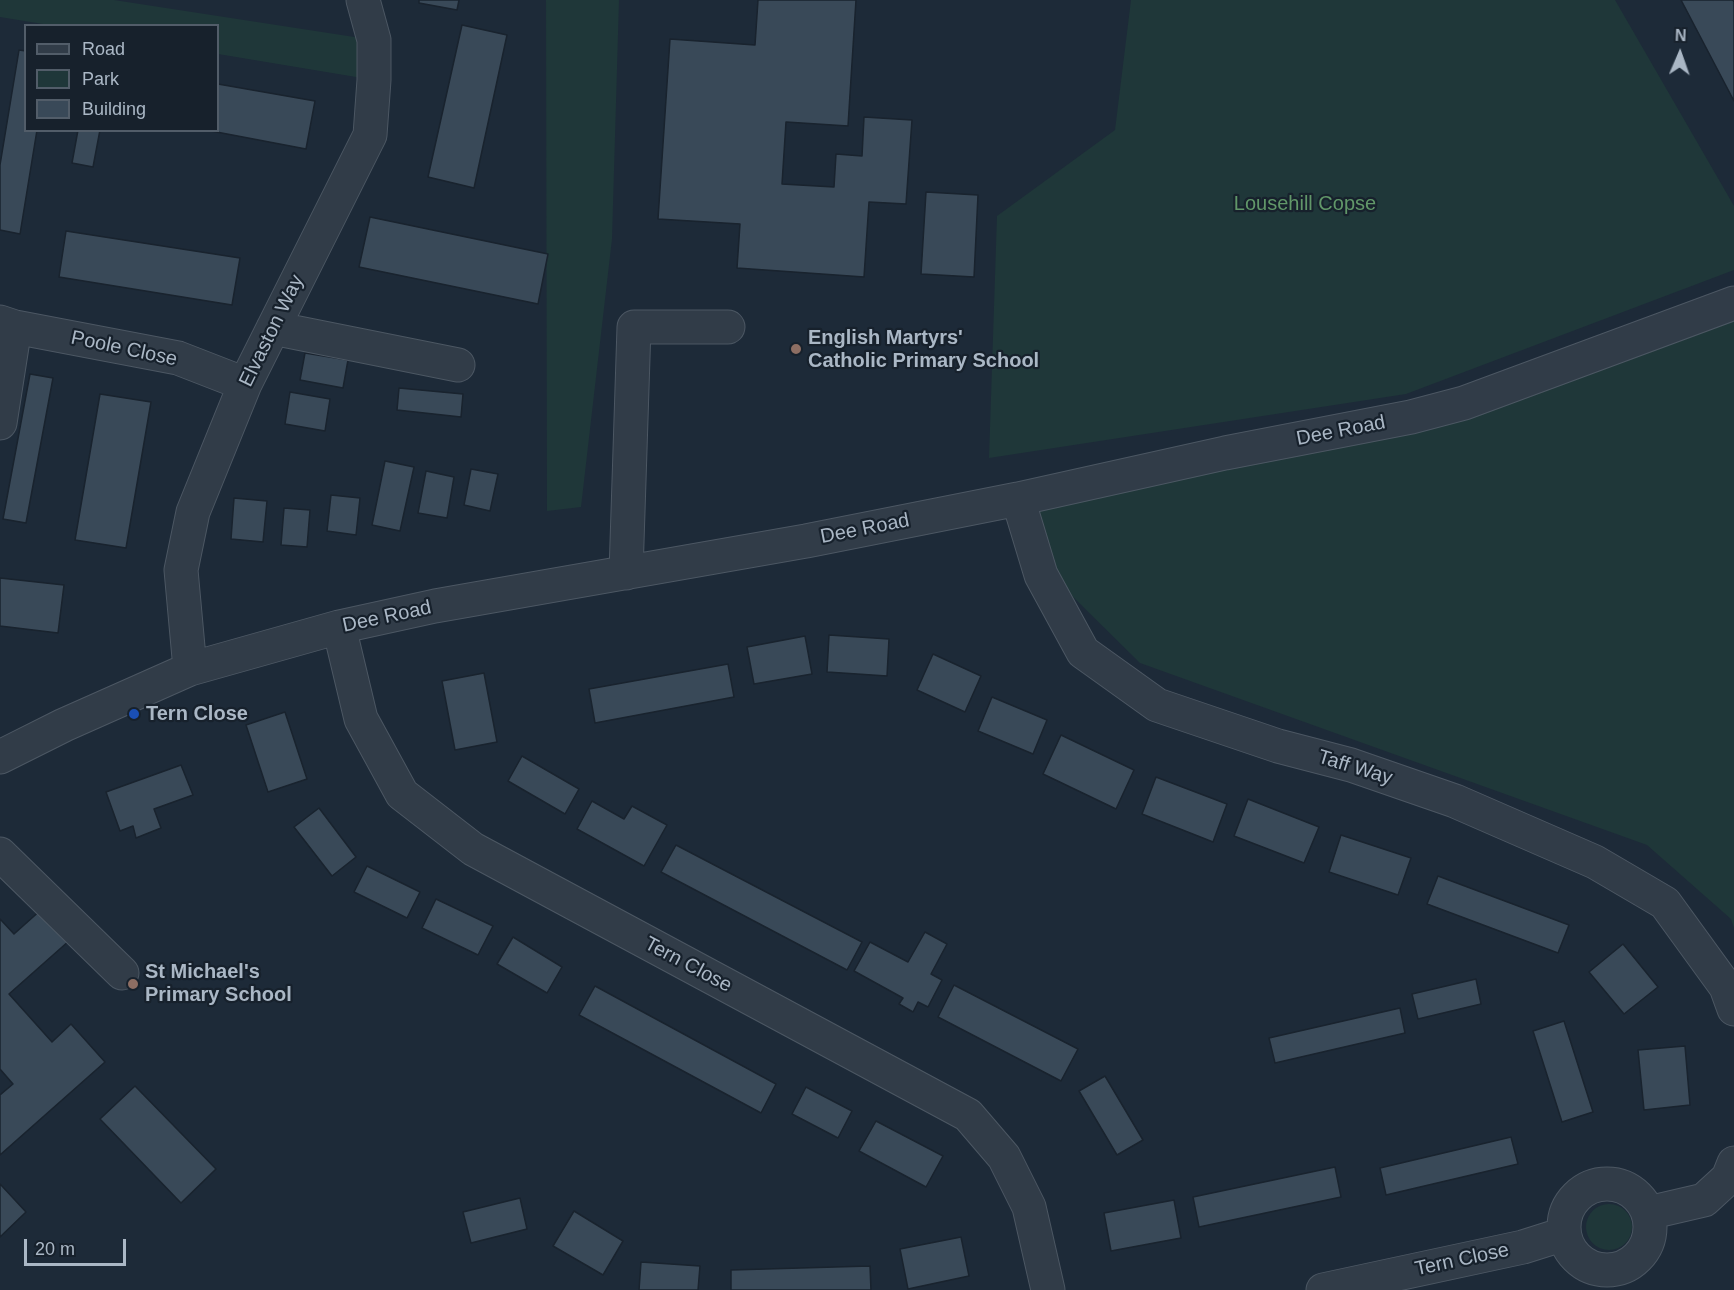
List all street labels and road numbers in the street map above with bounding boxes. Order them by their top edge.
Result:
street label: Elvaston Way [235,271,309,391]
street label: Poole Close [69,326,179,372]
street label: Dee Road [1295,411,1387,451]
street label: Dee Road [819,509,911,549]
street label: Dee Road [340,596,434,638]
street label: Taff Way [1315,745,1395,791]
street label: Tern Close [640,932,736,998]
street label: Tern Close [1413,1238,1511,1282]

